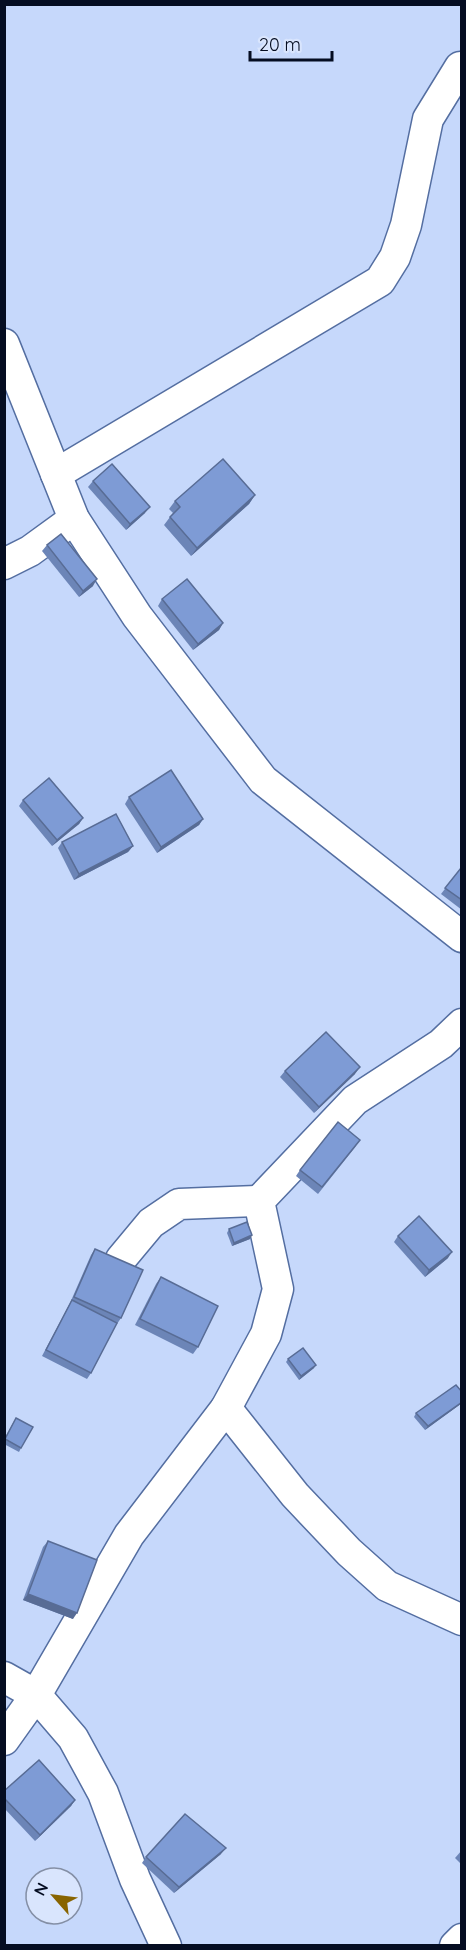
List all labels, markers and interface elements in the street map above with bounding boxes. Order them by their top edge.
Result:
scale bar [250,24,332,62]
text: 20 m [259,33,301,56]
north arrow [24,1866,84,1926]
text: N [29,1879,52,1899]

